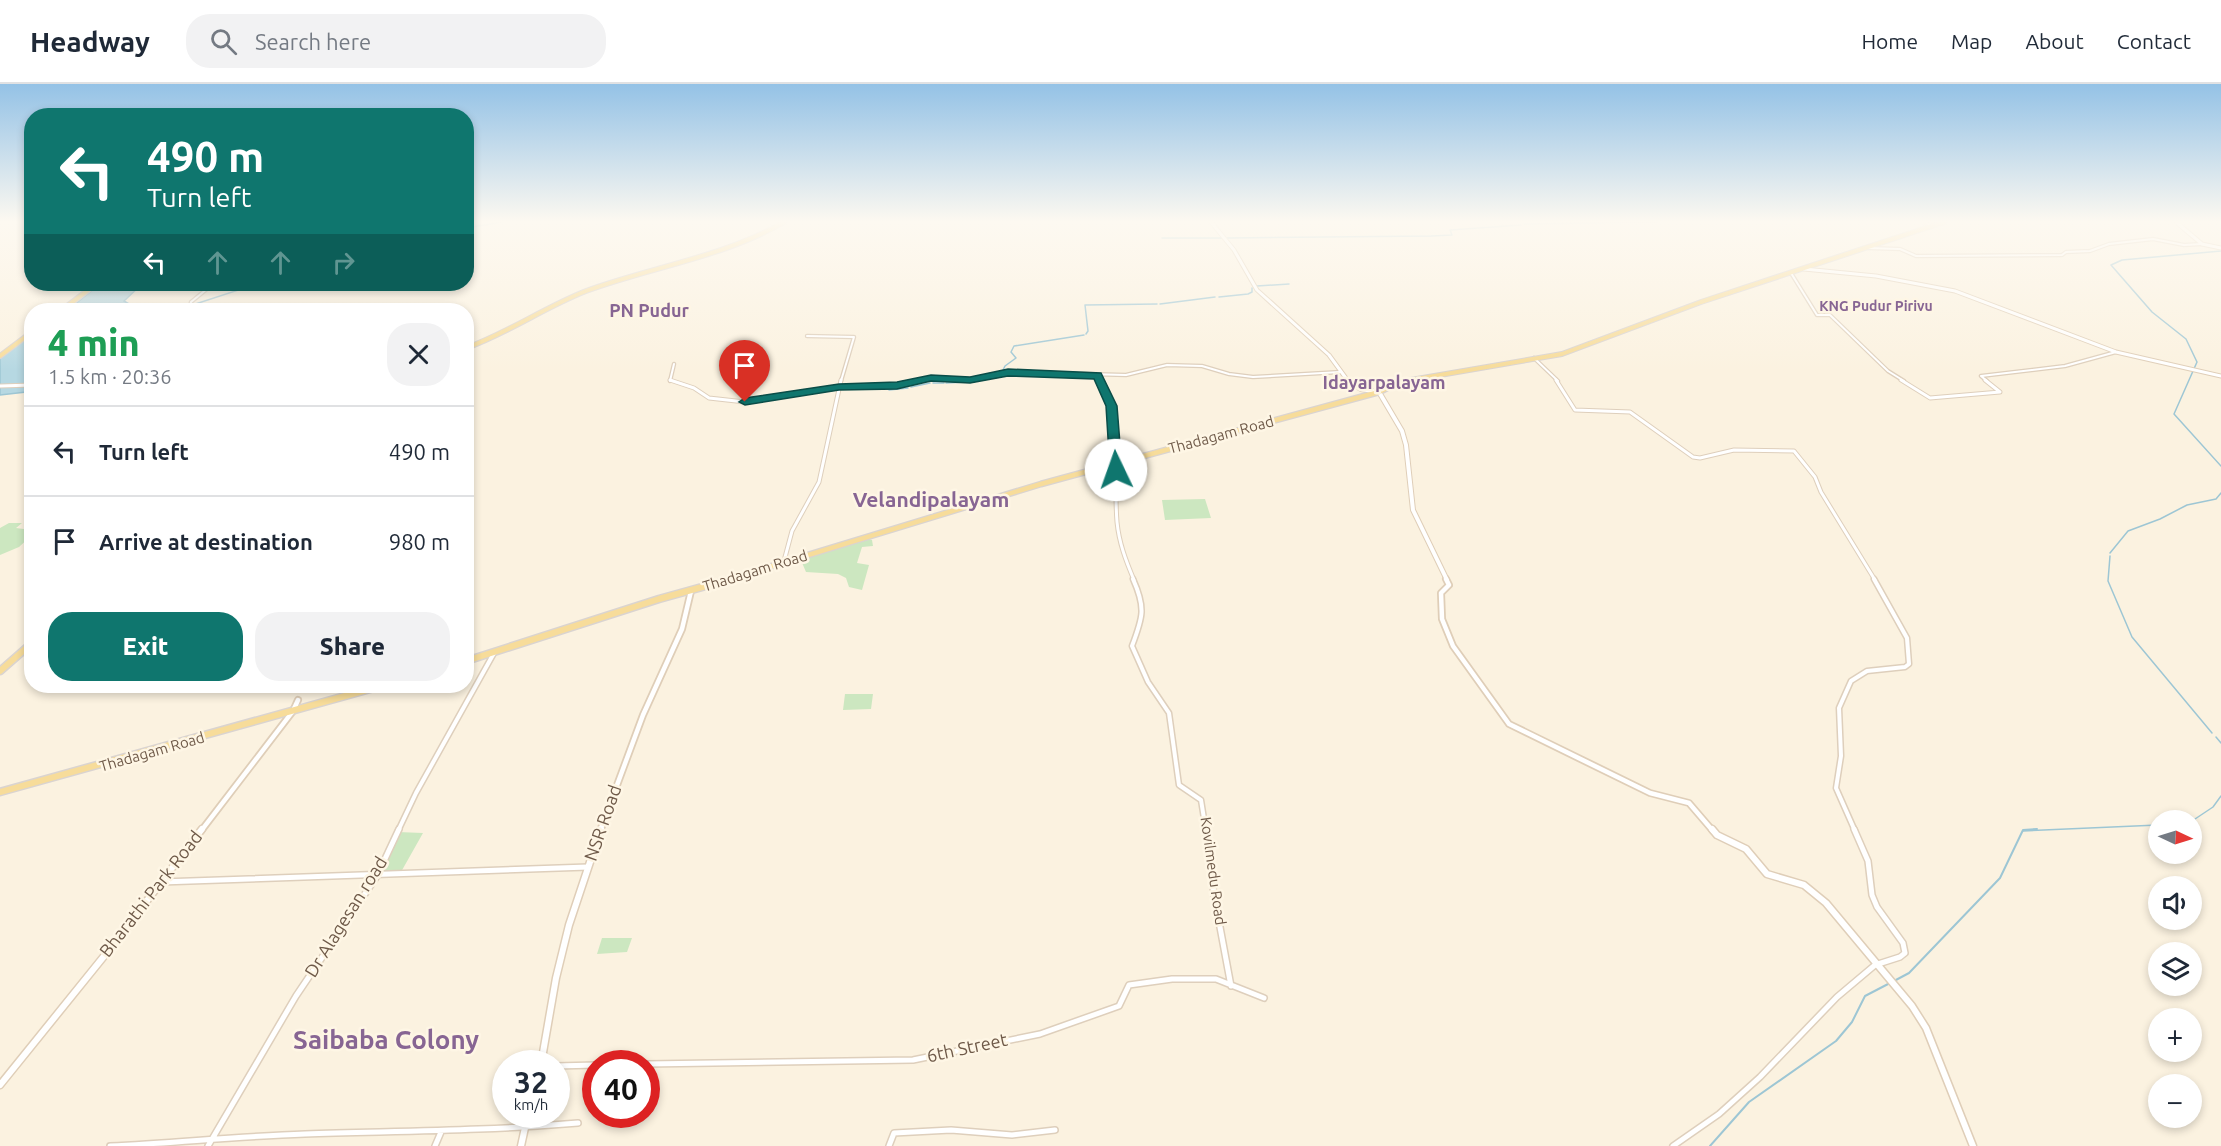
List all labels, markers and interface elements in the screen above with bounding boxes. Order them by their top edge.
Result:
search box [186,14,606,68]
icon: search [207,25,240,58]
text: Headway [30,26,150,57]
text: Search here [255,29,371,54]
text: Home [1861,29,1918,53]
text: Map [1951,29,1992,53]
text: About [2025,29,2084,53]
text: Contact [2117,29,2191,53]
icon: left [48,132,126,210]
text: 490 m [147,133,264,180]
text: Turn left [147,182,251,212]
icon: left [138,246,171,279]
icon: ahead [201,246,234,279]
icon: ahead [264,246,297,279]
icon: right [327,246,360,279]
district label: KNG Pudur Pirivu [1819,298,1933,314]
district label: PN Pudur [609,300,689,320]
text: 4 min [48,322,140,363]
button: close [387,323,450,386]
pin [719,340,770,402]
icon: arrive [728,349,761,382]
text: 1.5 km · 20:36 [48,365,172,388]
district label: Idayarpalayam [1323,372,1445,392]
street label: Thadagam Road [1166,412,1275,457]
icon: left [48,435,81,468]
position arrow [1084,438,1148,502]
text: Turn left [99,439,189,464]
text: 490 m [389,439,450,464]
district label: Velandipalayam [853,487,1009,511]
icon: arrive [48,525,81,558]
text: Arrive at destination [99,529,313,554]
text: 980 m [389,529,450,554]
street label: Thadagam Road [701,547,809,594]
button: Exit [48,612,243,681]
button: Share [255,612,450,681]
street label: Thadagam Road [97,728,206,775]
street label: NSR Road [580,782,624,863]
north arrow [2148,810,2202,864]
map controls [2148,810,2202,1128]
street label: Kovilmedu Road [1197,816,1230,926]
street label: Bharathi Park Road [95,826,206,960]
street label: Dr Alagesan road [300,853,390,980]
button: sound [2148,876,2202,930]
button: layers [2148,942,2202,996]
button: + [2148,1008,2202,1062]
district label: Saibaba Colony [293,1025,479,1054]
street label: 6th Street [925,1029,1009,1065]
speed limit sign: 40 [582,1050,660,1128]
text: 32 [514,1065,548,1099]
button: − [2148,1074,2202,1128]
text: km/h [514,1096,548,1113]

